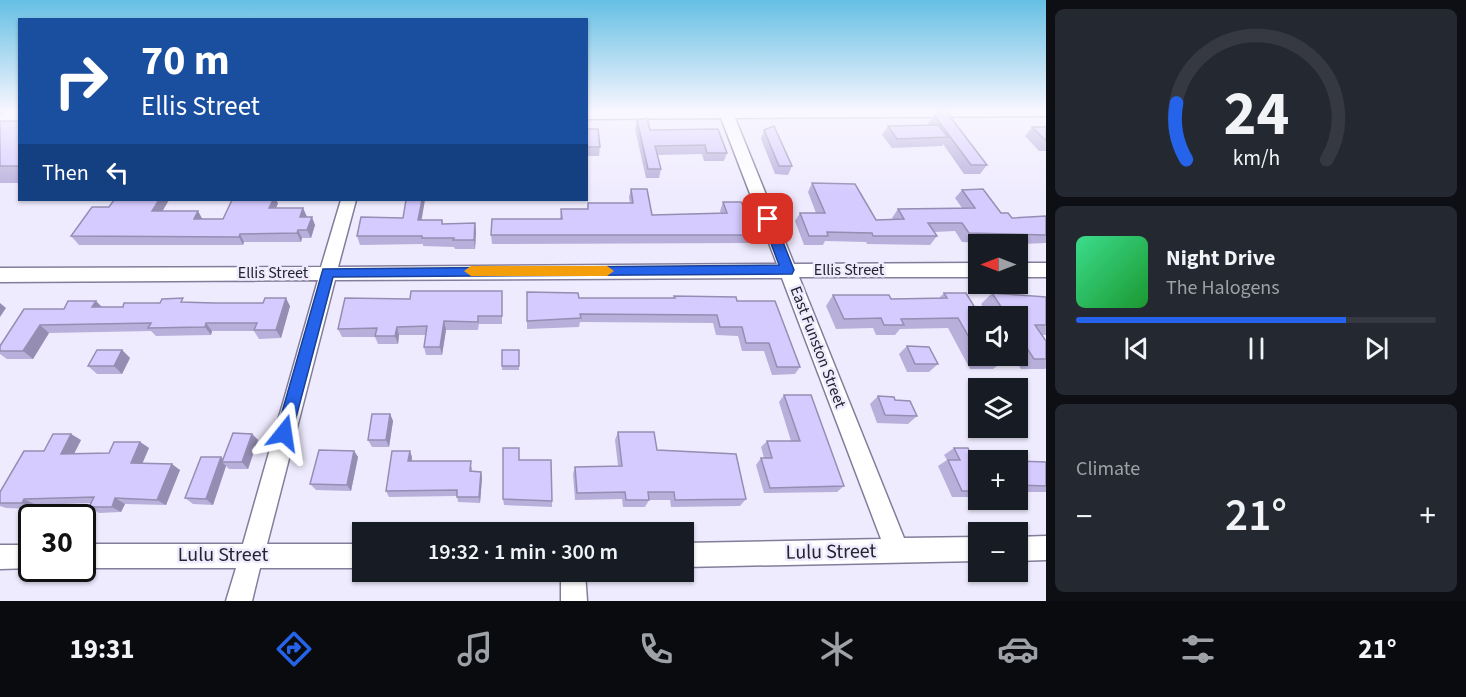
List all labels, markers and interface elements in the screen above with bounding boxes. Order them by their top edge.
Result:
text: 70 m [141,31,230,91]
icon: right [42,42,120,120]
text: 24 [1223,70,1289,159]
text: Ellis Street [141,87,260,126]
text: km/h [1232,144,1280,175]
icon: left [101,156,134,189]
text: Then [42,157,89,189]
pin [742,193,793,244]
icon: arrive [751,202,784,235]
north arrow [968,234,1028,294]
map controls [968,234,1028,582]
text: Night Drive [1166,242,1275,274]
street label: Ellis Street [814,259,885,281]
street label: Ellis Street [238,262,309,284]
text: The Halogens [1166,274,1280,302]
street label: East Funston Street [785,283,852,412]
button: sound [968,306,1028,366]
icon: previous [1120,332,1153,365]
icon: pause [1240,332,1273,365]
icon: next [1360,332,1393,365]
button: layers [968,378,1028,438]
position arrow [252,401,316,465]
button: + [968,450,1028,510]
text: Climate [1076,455,1140,483]
text: 21° [1225,484,1287,548]
text: − [1076,493,1092,540]
text: + [1420,493,1436,540]
speed limit sign: 30 [18,504,96,582]
button: − [968,522,1028,582]
text: 19:32 · 1 min · 300 m [428,536,618,568]
street label: Lulu Street [786,537,877,567]
street label: Lulu Street [178,541,268,569]
icon: directions [273,628,315,670]
icon: music [454,628,496,670]
icon: phone [635,628,677,670]
icon: climate [816,628,858,670]
icon: car [997,628,1039,670]
icon: filters [1177,628,1219,670]
text: 19:31 [69,630,135,669]
text: 21° [1358,630,1397,669]

